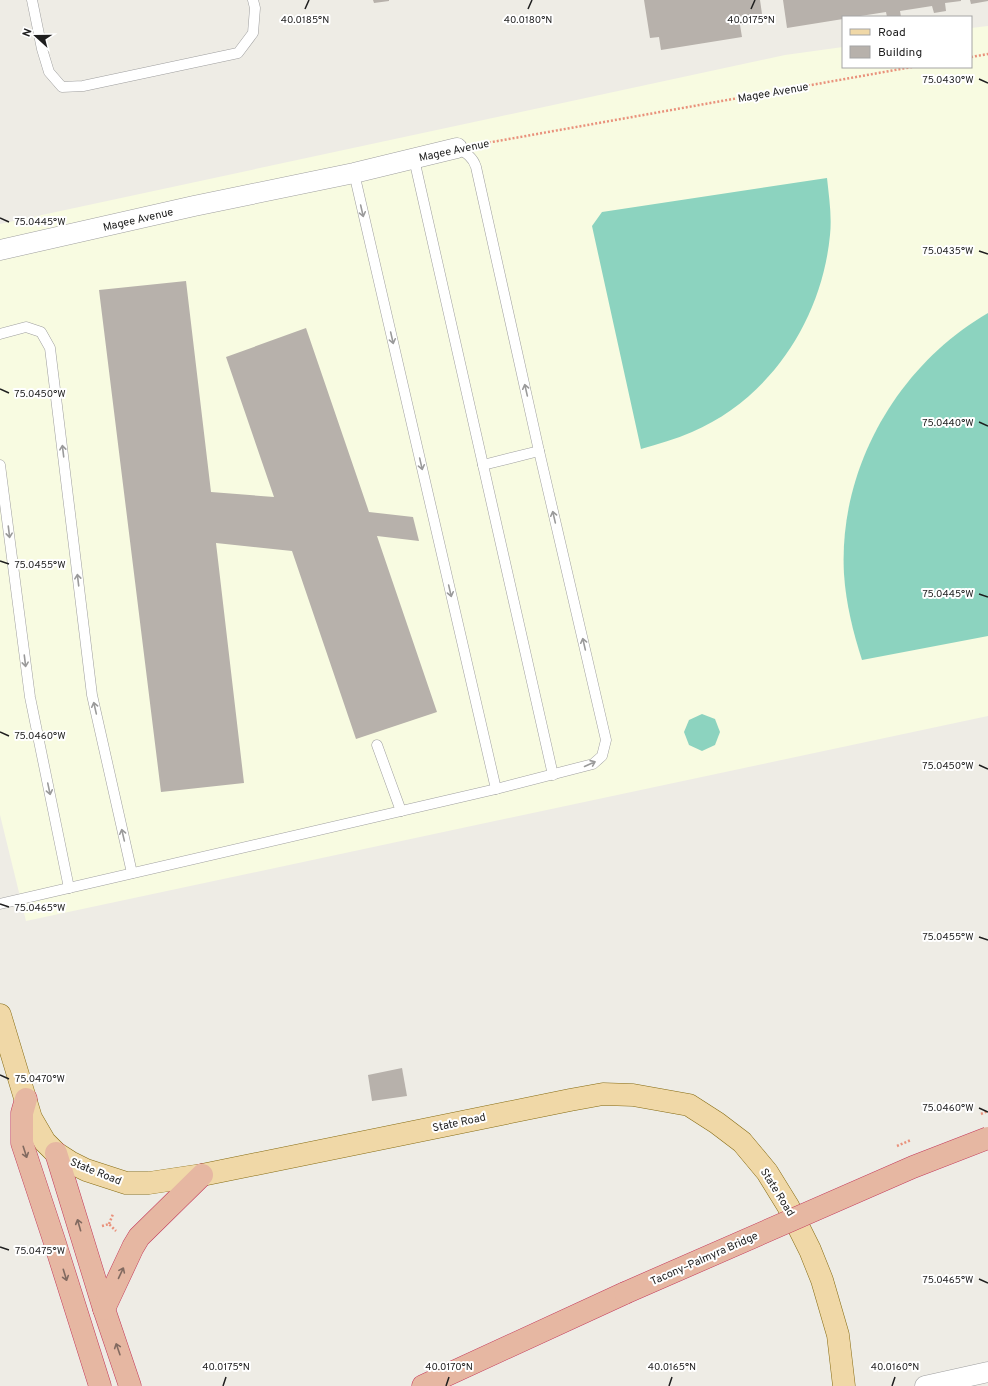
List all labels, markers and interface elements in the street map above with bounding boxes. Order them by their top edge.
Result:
text: 40.0185°N [281,14,329,27]
text: 40.0180°N [504,14,552,27]
text: 40.0175°N [727,14,775,27]
north arrow [16,16,56,56]
legend [842,16,972,68]
text: Road [878,25,906,41]
text: N [20,27,36,39]
text: Building [878,45,922,61]
text: 75.0430°W [922,74,974,87]
street label: Magee Avenue [737,80,810,106]
street label: Magee Avenue [418,137,491,165]
one-way arrow [359,204,367,217]
street label: Magee Avenue [102,205,175,235]
text: 75.0445°W [14,216,66,229]
text: 75.0435°W [922,245,974,258]
one-way arrow [388,331,396,344]
one-way arrow [521,384,529,397]
text: 75.0450°W [14,388,66,401]
text: 75.0440°W [922,417,974,430]
one-way arrow [59,445,66,458]
one-way arrow [418,458,425,471]
one-way arrow [550,511,558,524]
one-way arrow [5,525,12,538]
text: 75.0455°W [14,559,66,572]
one-way arrow [74,574,82,587]
one-way arrow [447,584,455,597]
text: 75.0445°W [922,588,974,601]
one-way arrow [579,638,587,651]
one-way arrow [21,654,29,667]
one-way arrow [91,702,99,715]
text: 75.0460°W [14,730,66,743]
one-way arrow [584,760,596,767]
text: 75.0450°W [922,760,974,773]
one-way arrow [45,782,53,795]
one-way arrow [119,829,127,842]
text: 75.0465°W [15,902,65,915]
text: 75.0455°W [922,931,974,944]
text: 75.0470°W [15,1073,65,1086]
text: 75.0460°W [922,1102,974,1115]
street label: State Road [431,1110,487,1135]
one-way arrow [22,1145,29,1158]
street label: State Road [68,1155,123,1189]
street label: State Road [757,1166,797,1219]
one-way arrow [75,1219,82,1232]
street label: Tacony–Palmyra Bridge [648,1229,760,1289]
text: 75.0475°W [15,1245,65,1258]
one-way arrow [62,1268,69,1281]
one-way arrow [118,1268,125,1280]
text: 75.0465°W [923,1274,973,1287]
one-way arrow [114,1343,121,1356]
text: 40.0175°N [202,1361,250,1374]
text: 40.0170°N [425,1361,473,1374]
text: 40.0165°N [648,1361,696,1374]
text: 40.0160°N [871,1361,919,1374]

